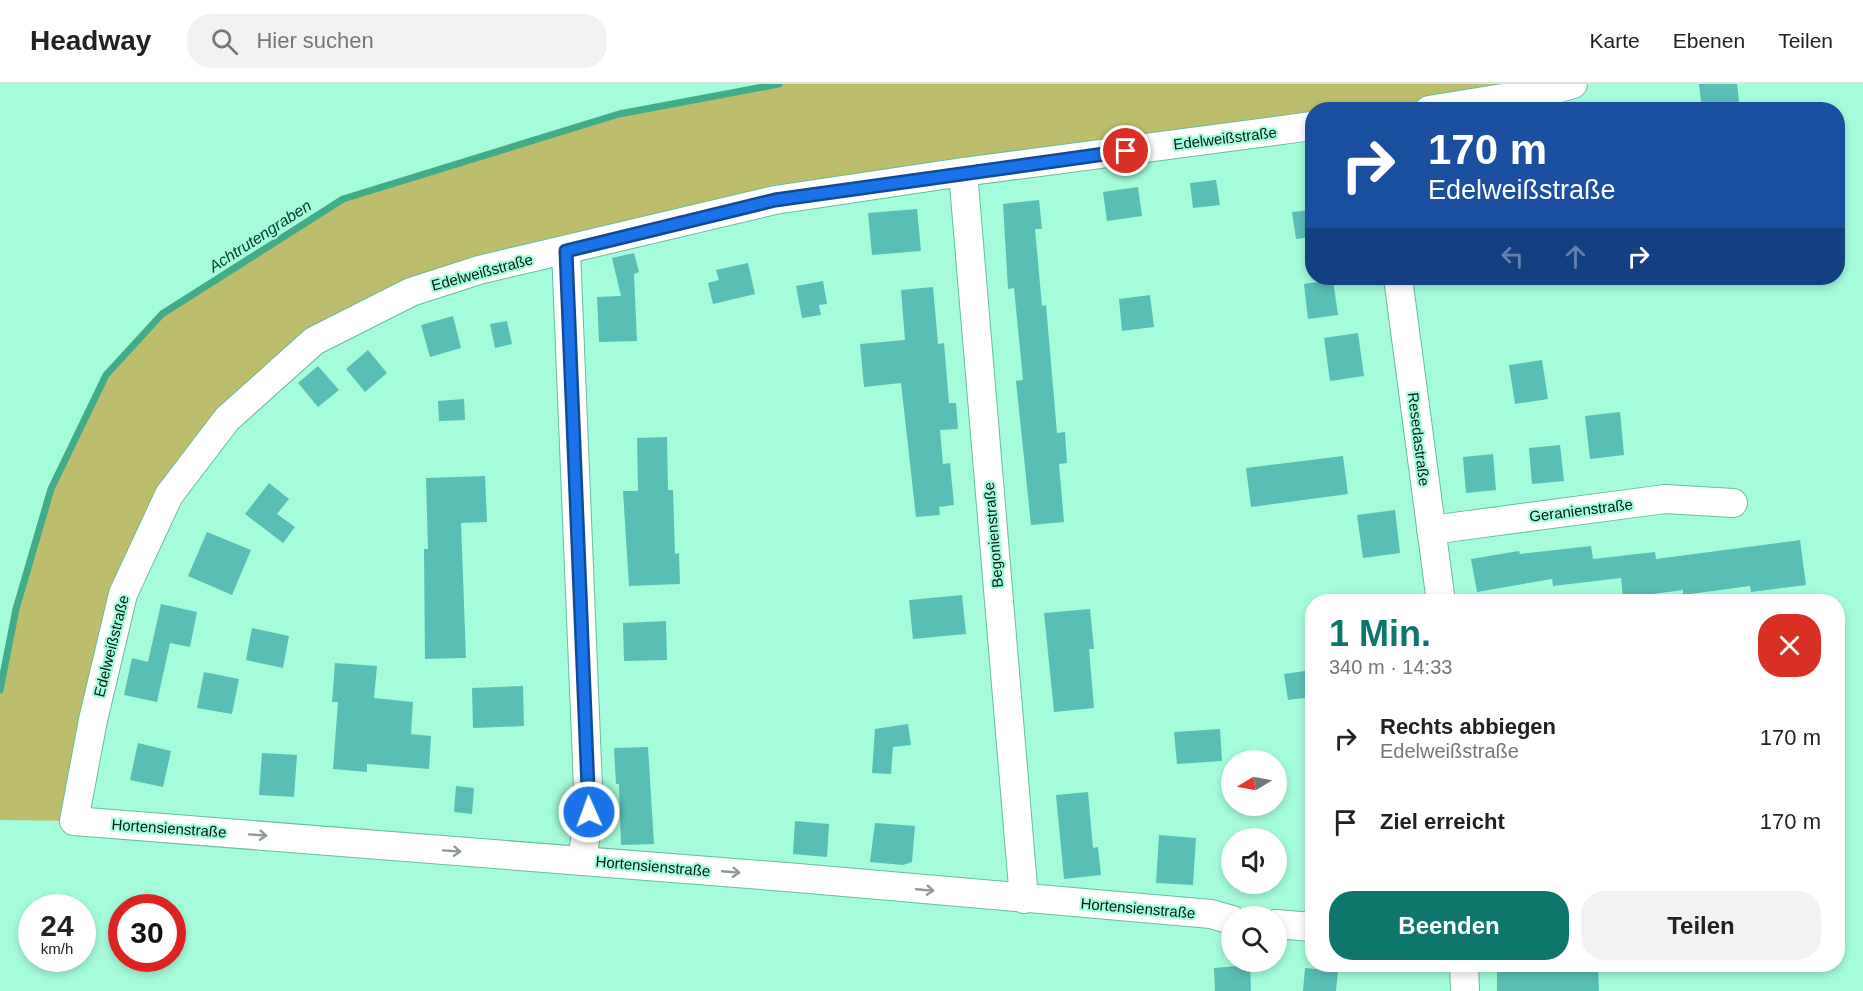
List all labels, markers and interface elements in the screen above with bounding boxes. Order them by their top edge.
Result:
search box [187,14,607,68]
text: Headway [30,25,151,56]
icon: search [208,25,241,58]
text: Hier suchen [256,28,374,53]
text: Karte [1590,29,1640,52]
text: Ebenen [1673,29,1745,52]
text: Teilen [1778,29,1833,52]
street label: Edelweißstraße [1172,123,1278,153]
pin [1100,125,1151,176]
icon: right [1329,126,1407,204]
text: 170 m [1428,126,1547,173]
icon: arrive [1109,134,1142,167]
text: Edelweißstraße [1428,175,1616,205]
water label: Achtrutengraben [205,197,314,276]
icon: left [1496,240,1529,273]
icon: ahead [1559,240,1592,273]
icon: right [1622,240,1655,273]
street label: Edelweißstraße [429,250,535,294]
street label: Resedastraße [1405,391,1433,487]
street label: Begonienstraße [980,482,1006,588]
street label: Geranienstraße [1528,495,1634,525]
street label: Edelweißstraße [90,593,132,699]
text: 1 Min. [1329,613,1431,654]
button: close [1758,614,1821,677]
text: 340 m · 14:33 [1329,656,1452,678]
text: Rechts abbiegen [1380,714,1556,739]
icon: right [1329,722,1362,755]
text: 170 m [1760,725,1821,750]
text: Edelweißstraße [1380,740,1519,762]
north arrow [1221,750,1287,816]
map controls [1221,750,1287,972]
position arrow [557,780,621,844]
icon: arrive [1329,806,1362,839]
text: Ziel erreicht [1380,809,1505,834]
text: 170 m [1760,809,1821,834]
street label: Hortensienstraße [111,816,227,840]
button: sound [1221,828,1287,894]
one-way arrow [248,830,268,841]
one-way arrow [442,845,462,856]
street label: Hortensienstraße [595,853,711,879]
one-way arrow [720,867,740,878]
one-way arrow [914,884,934,895]
button: Beenden [1329,891,1569,960]
button: Teilen [1581,891,1821,960]
speed limit sign: 30 [108,894,186,972]
street label: Hortensienstraße [1080,895,1196,921]
button: search [1221,906,1287,972]
text: 24 [40,909,74,942]
text: km/h [41,940,73,957]

